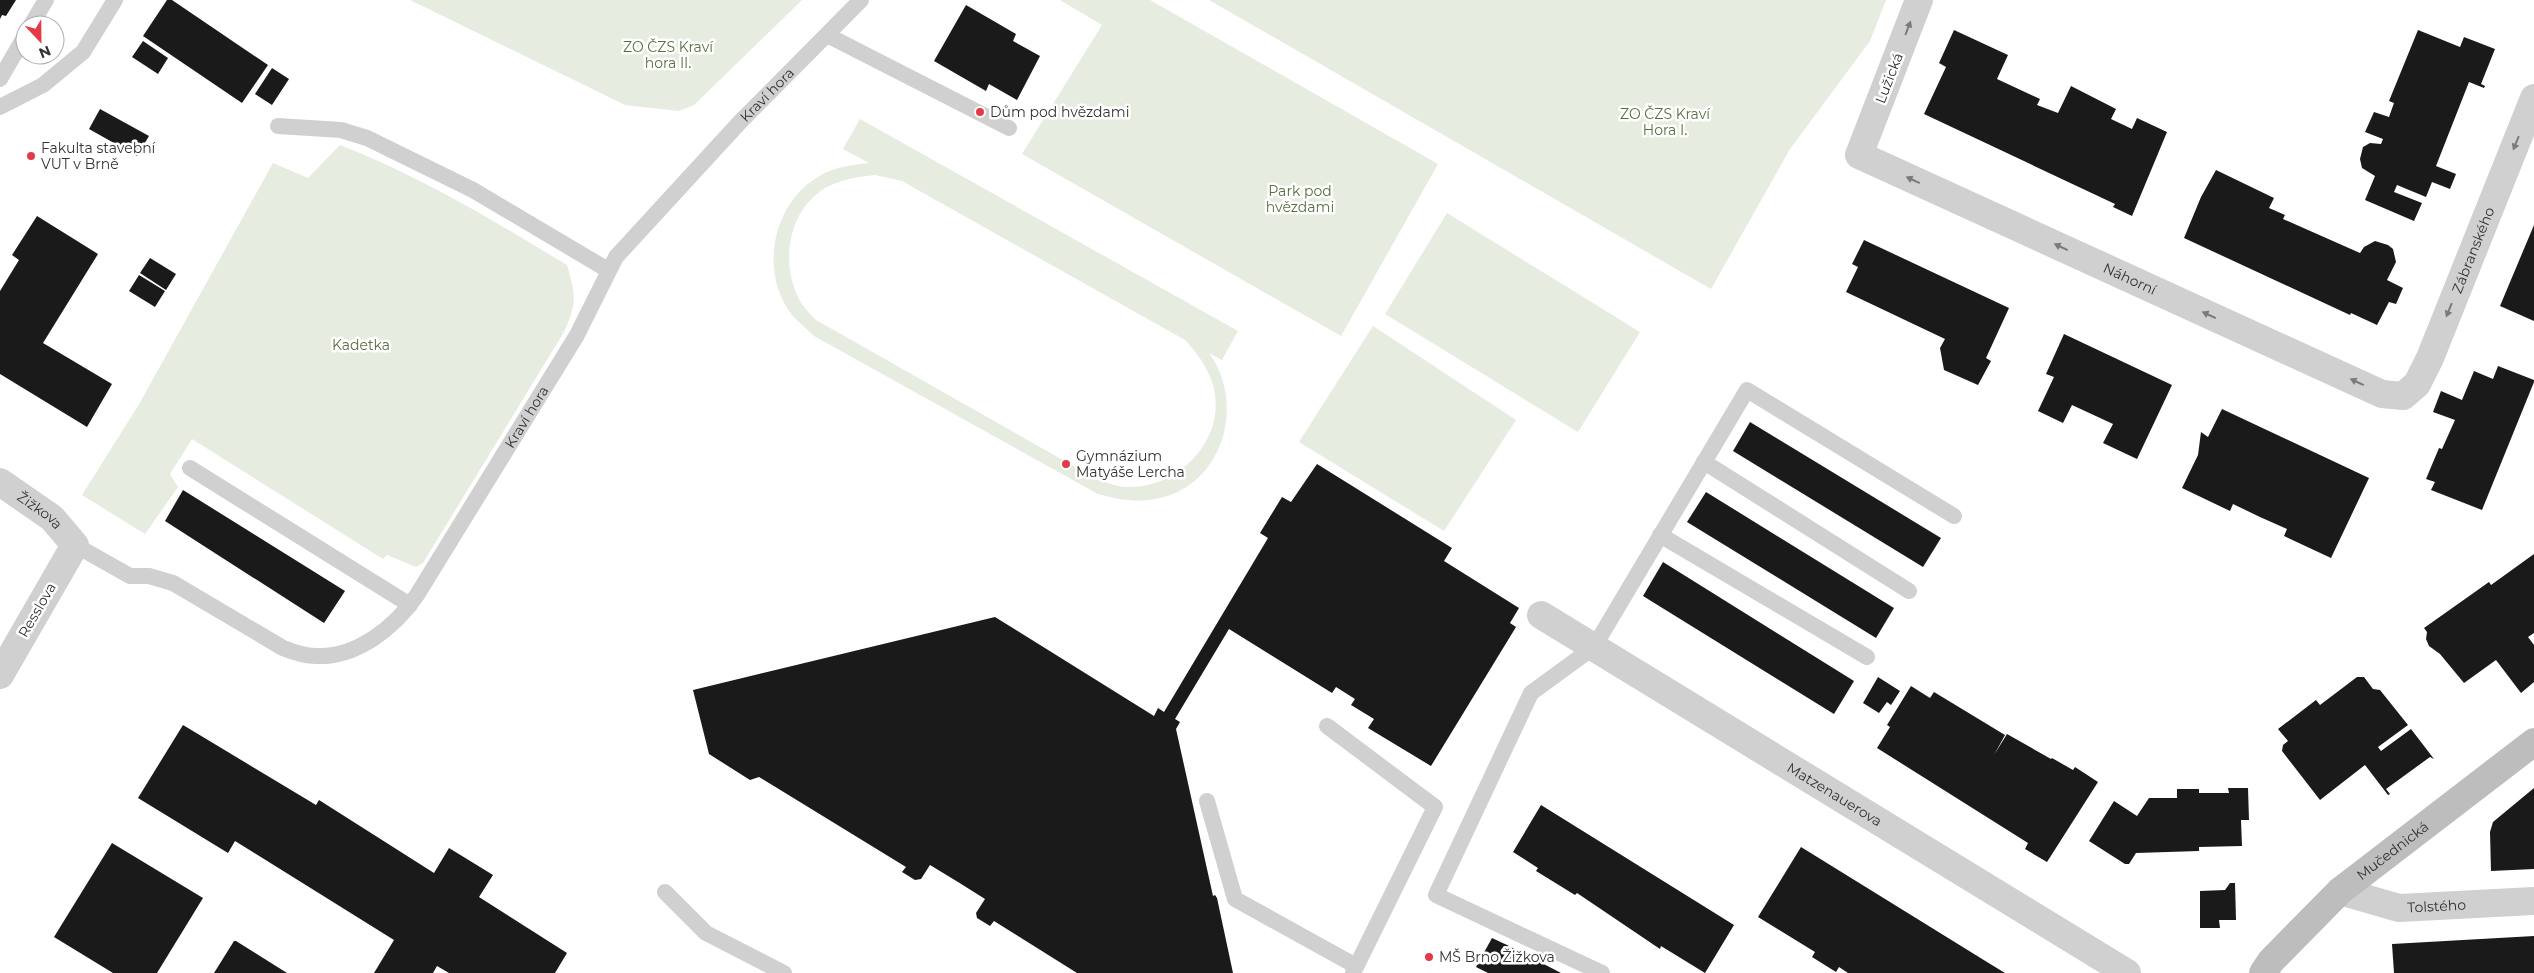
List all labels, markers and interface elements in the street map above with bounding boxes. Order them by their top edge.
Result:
north arrow [15,15,65,65]
one-way arrow [1904,20,1912,35]
park label: ZO ČZS Kraví hora II. [623,38,714,72]
text: N [36,42,53,63]
street label: Lužická [1871,50,1907,106]
street label: Kraví hora [736,64,798,126]
place label: Dům pod hvězdami [990,103,1129,121]
park label: ZO ČZS Kraví Hora I. [1620,105,1711,139]
marker: Dům pod hvězdami [974,106,986,118]
one-way arrow [2512,136,2520,151]
place label: Fakulta stavební VUT v Brně [41,139,157,173]
marker: Fakulta stavební VUT v Brně [25,150,37,162]
one-way arrow [1906,176,1920,184]
park label: Park pod hvězdami [1266,182,1334,216]
street label: Zábranského [2448,204,2499,296]
one-way arrow [2054,243,2068,251]
street label: Náhorní [2100,259,2160,299]
one-way arrow [2445,303,2453,318]
one-way arrow [2202,310,2216,318]
park label: Kadetka [332,336,390,354]
one-way arrow [2350,378,2364,386]
street label: Kraví hora [501,383,552,451]
place label: Gymnázium Matyáše Lercha [1076,447,1185,481]
marker: Gymnázium Matyáše Lercha [1060,458,1072,470]
street label: Žižkova [14,488,67,533]
street label: Resslova [14,579,60,641]
street label: Matzenauerova [1784,758,1885,830]
street label: Mučednická [2353,817,2432,884]
street label: Tolstého [2407,896,2467,917]
place label: MŠ Brno Žižkova [1439,948,1555,966]
marker: MŠ Brno Žižkova [1423,951,1435,963]

